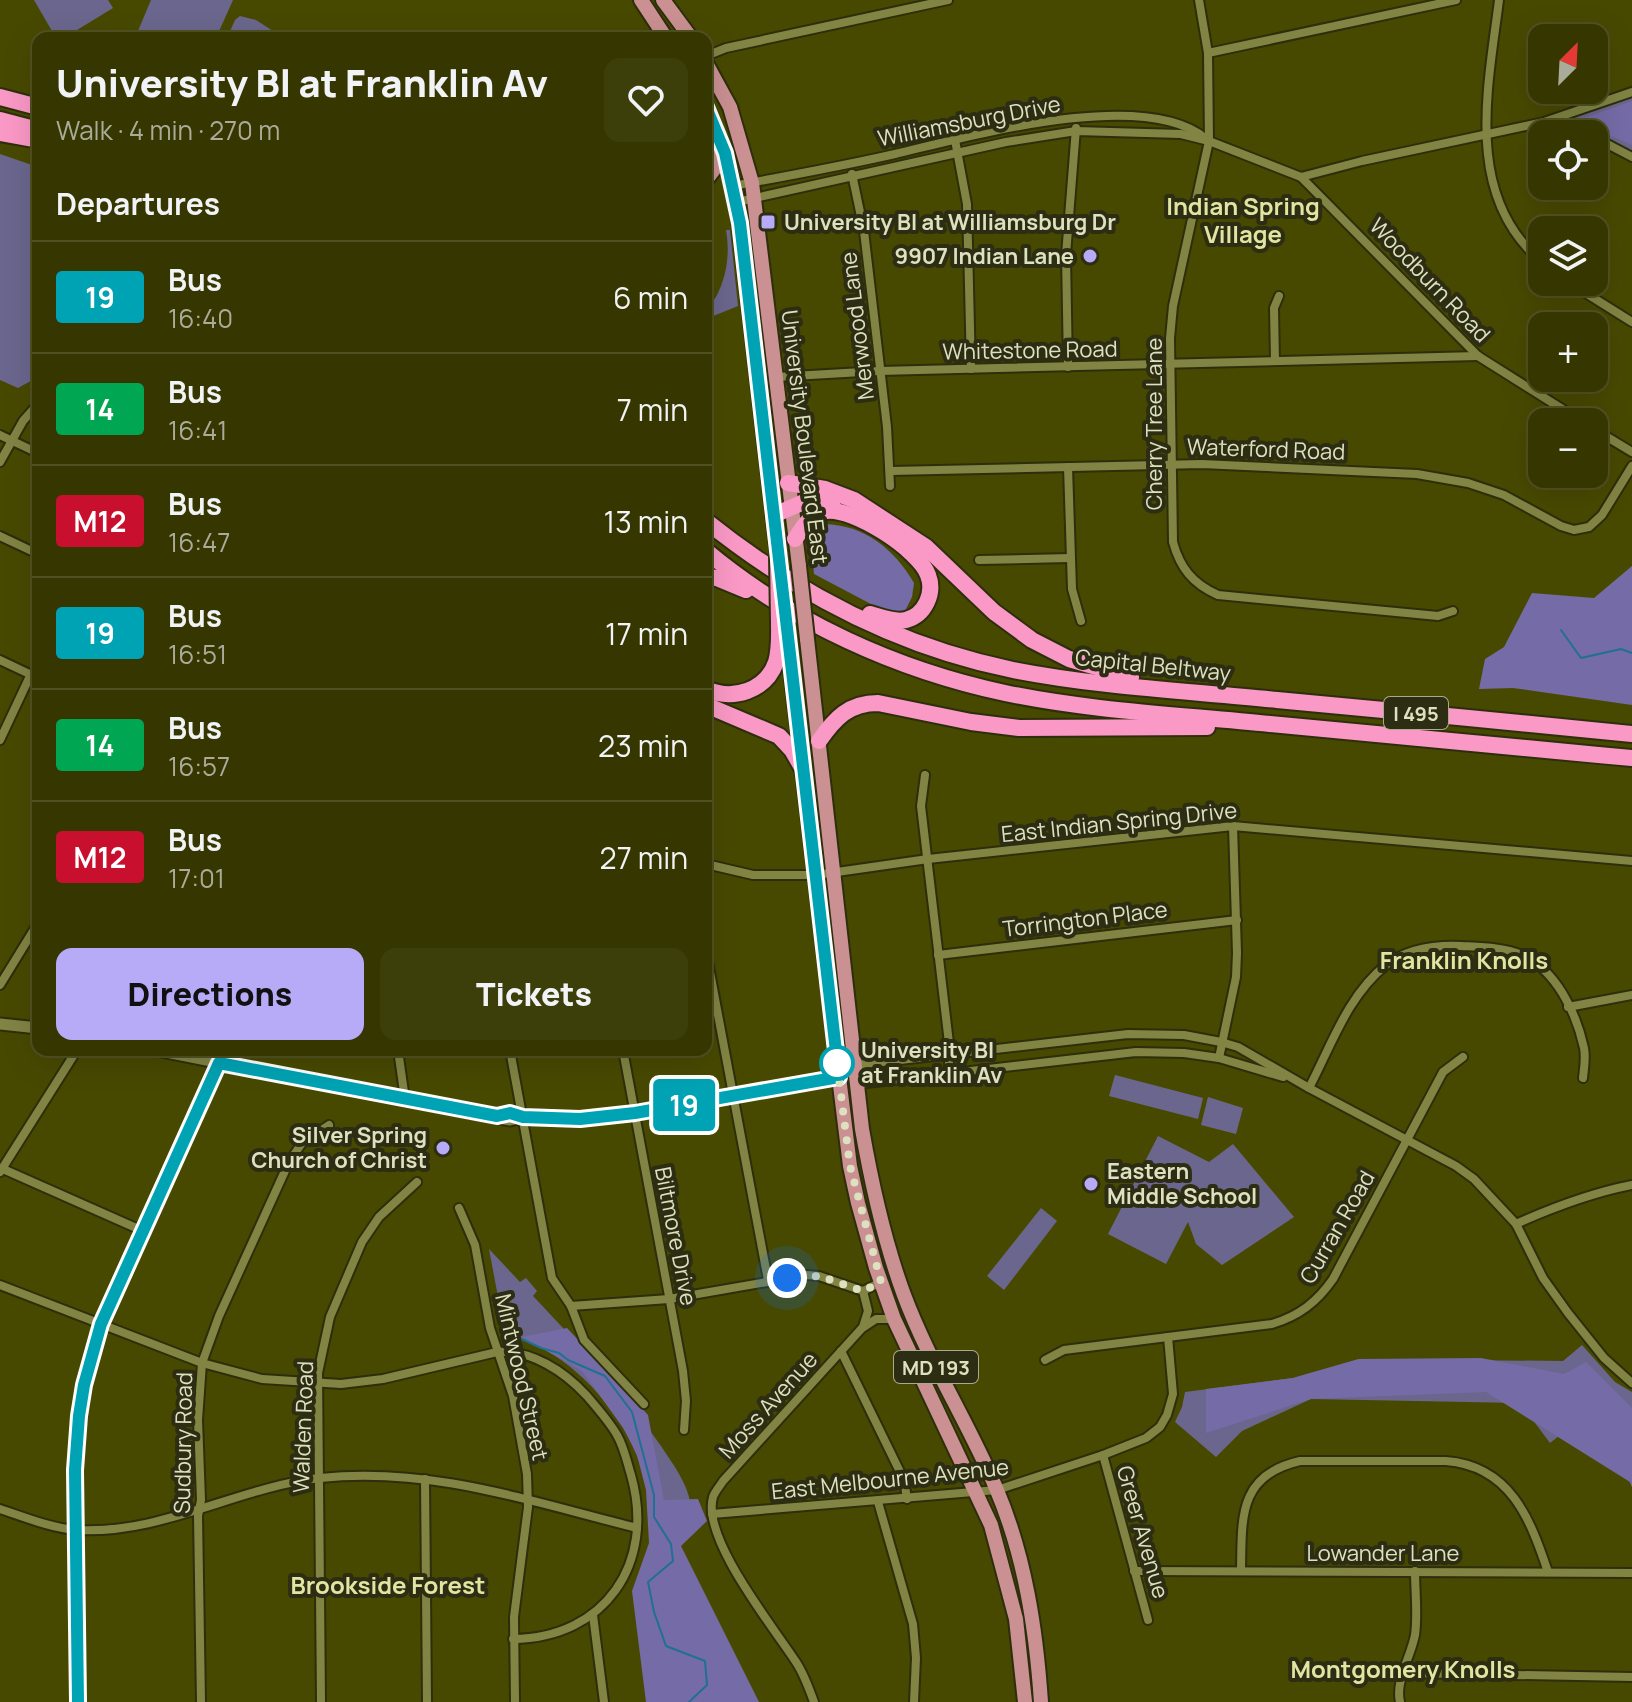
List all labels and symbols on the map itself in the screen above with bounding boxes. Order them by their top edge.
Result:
north arrow [1528,24,1608,104]
street label: Williamsburg Drive [875,89,1063,153]
district label: Indian Spring Village [1166,189,1320,250]
place label: University Bl at Williamsburg Dr [784,207,1116,237]
street label: Woodburn Road [1363,211,1497,349]
marker: University Bl at Williamsburg Dr [759,213,777,231]
place label: 9907 Indian Lane [894,241,1074,271]
marker: 9907 Indian Lane [1081,247,1099,265]
street label: Merwood Lane [833,250,881,402]
street label: University Boulevard East [775,308,836,566]
street label: Whitestone Road [942,333,1118,367]
street label: Cherry Tree Lane [1139,338,1169,510]
street label: Waterford Road [1186,431,1346,467]
street label: Capital Beltway [1074,642,1233,688]
road number: I 495 [1384,697,1448,729]
street label: East Indian Spring Drive [1000,795,1239,849]
street label: Torrington Place [1001,894,1169,944]
district label: Franklin Knolls [1380,943,1548,976]
place label: University Bl at Franklin Av [861,1035,1002,1090]
marker: University Bl at Franklin Av [820,1046,854,1080]
line badge: 19 [648,1079,720,1131]
place label: Silver Spring Church of Christ [251,1120,427,1175]
marker: Silver Spring Church of Christ [434,1139,452,1157]
place label: Eastern Middle School [1107,1156,1257,1211]
street label: Biltmore Drive [648,1164,704,1308]
street label: Curran Road [1292,1165,1382,1289]
marker: Eastern Middle School [1082,1175,1100,1193]
your location [767,1258,807,1298]
street label: Mintwood Street [488,1291,556,1463]
street label: Moss Avenue [712,1345,824,1465]
road number: MD 193 [894,1351,978,1383]
street label: Walden Road [286,1360,320,1494]
street label: Sudbury Road [167,1372,199,1514]
street label: East Melbourne Avenue [770,1452,1010,1506]
street label: Greer Avenue [1110,1462,1176,1602]
street label: Lowander Lane [1307,1538,1460,1568]
district label: Brookside Forest [291,1568,485,1601]
district label: Montgomery Knolls [1290,1652,1516,1685]

